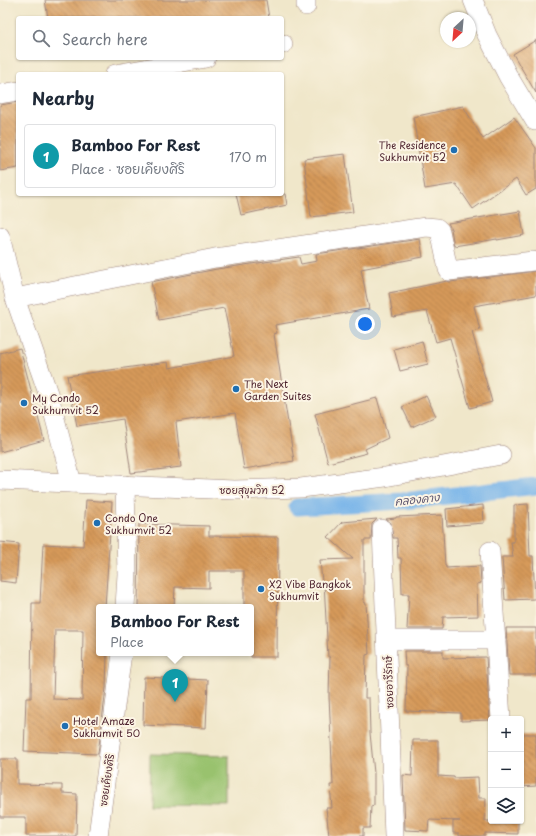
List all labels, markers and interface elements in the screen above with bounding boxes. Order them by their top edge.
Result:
north arrow [440,12,476,48]
search box [16,16,284,60]
icon: search [30,27,52,49]
text: Search here [62,27,148,50]
text: Nearby [32,85,94,111]
text: Bamboo For Rest [71,133,200,156]
place label: The Residence Sukhumvit 52 [379,137,447,164]
marker: The Residence Sukhumvit 52 [449,145,459,155]
text: 1 [43,147,49,166]
text: 170 m [229,147,267,166]
text: Place · ซอยเคียงศิริ [71,159,185,178]
your location [355,314,375,334]
place label: The Next Garden Suites [244,376,311,403]
marker: The Next Garden Suites [231,384,241,394]
place label: My Condo Sukhumvit 52 [32,390,99,417]
marker: My Condo Sukhumvit 52 [19,398,29,408]
street label: ซอยสุขุมวิท 52 [219,482,285,499]
water label: คลองคาง [394,488,442,510]
place label: Condo One Sukhumvit 52 [105,510,172,537]
marker: Condo One Sukhumvit 52 [92,518,102,528]
place label: X2 Vibe Bangkok Sukhumvit [269,576,351,603]
marker: X2 Vibe Bangkok Sukhumvit [256,584,266,594]
popup [96,604,254,656]
text: Bamboo For Rest [110,609,240,632]
text: Place [110,632,144,651]
street label: ซอยอารีรักษ์ [380,655,396,709]
pin: 1 [162,669,188,702]
place label: Hotel Amaze Sukhumvit 50 [73,713,140,740]
map controls [488,716,524,824]
button: + [488,716,524,752]
marker: Hotel Amaze Sukhumvit 50 [60,721,70,731]
button: − [488,752,524,788]
street label: ซอยเคียงศิริ [95,753,117,807]
button: layers [488,788,524,824]

